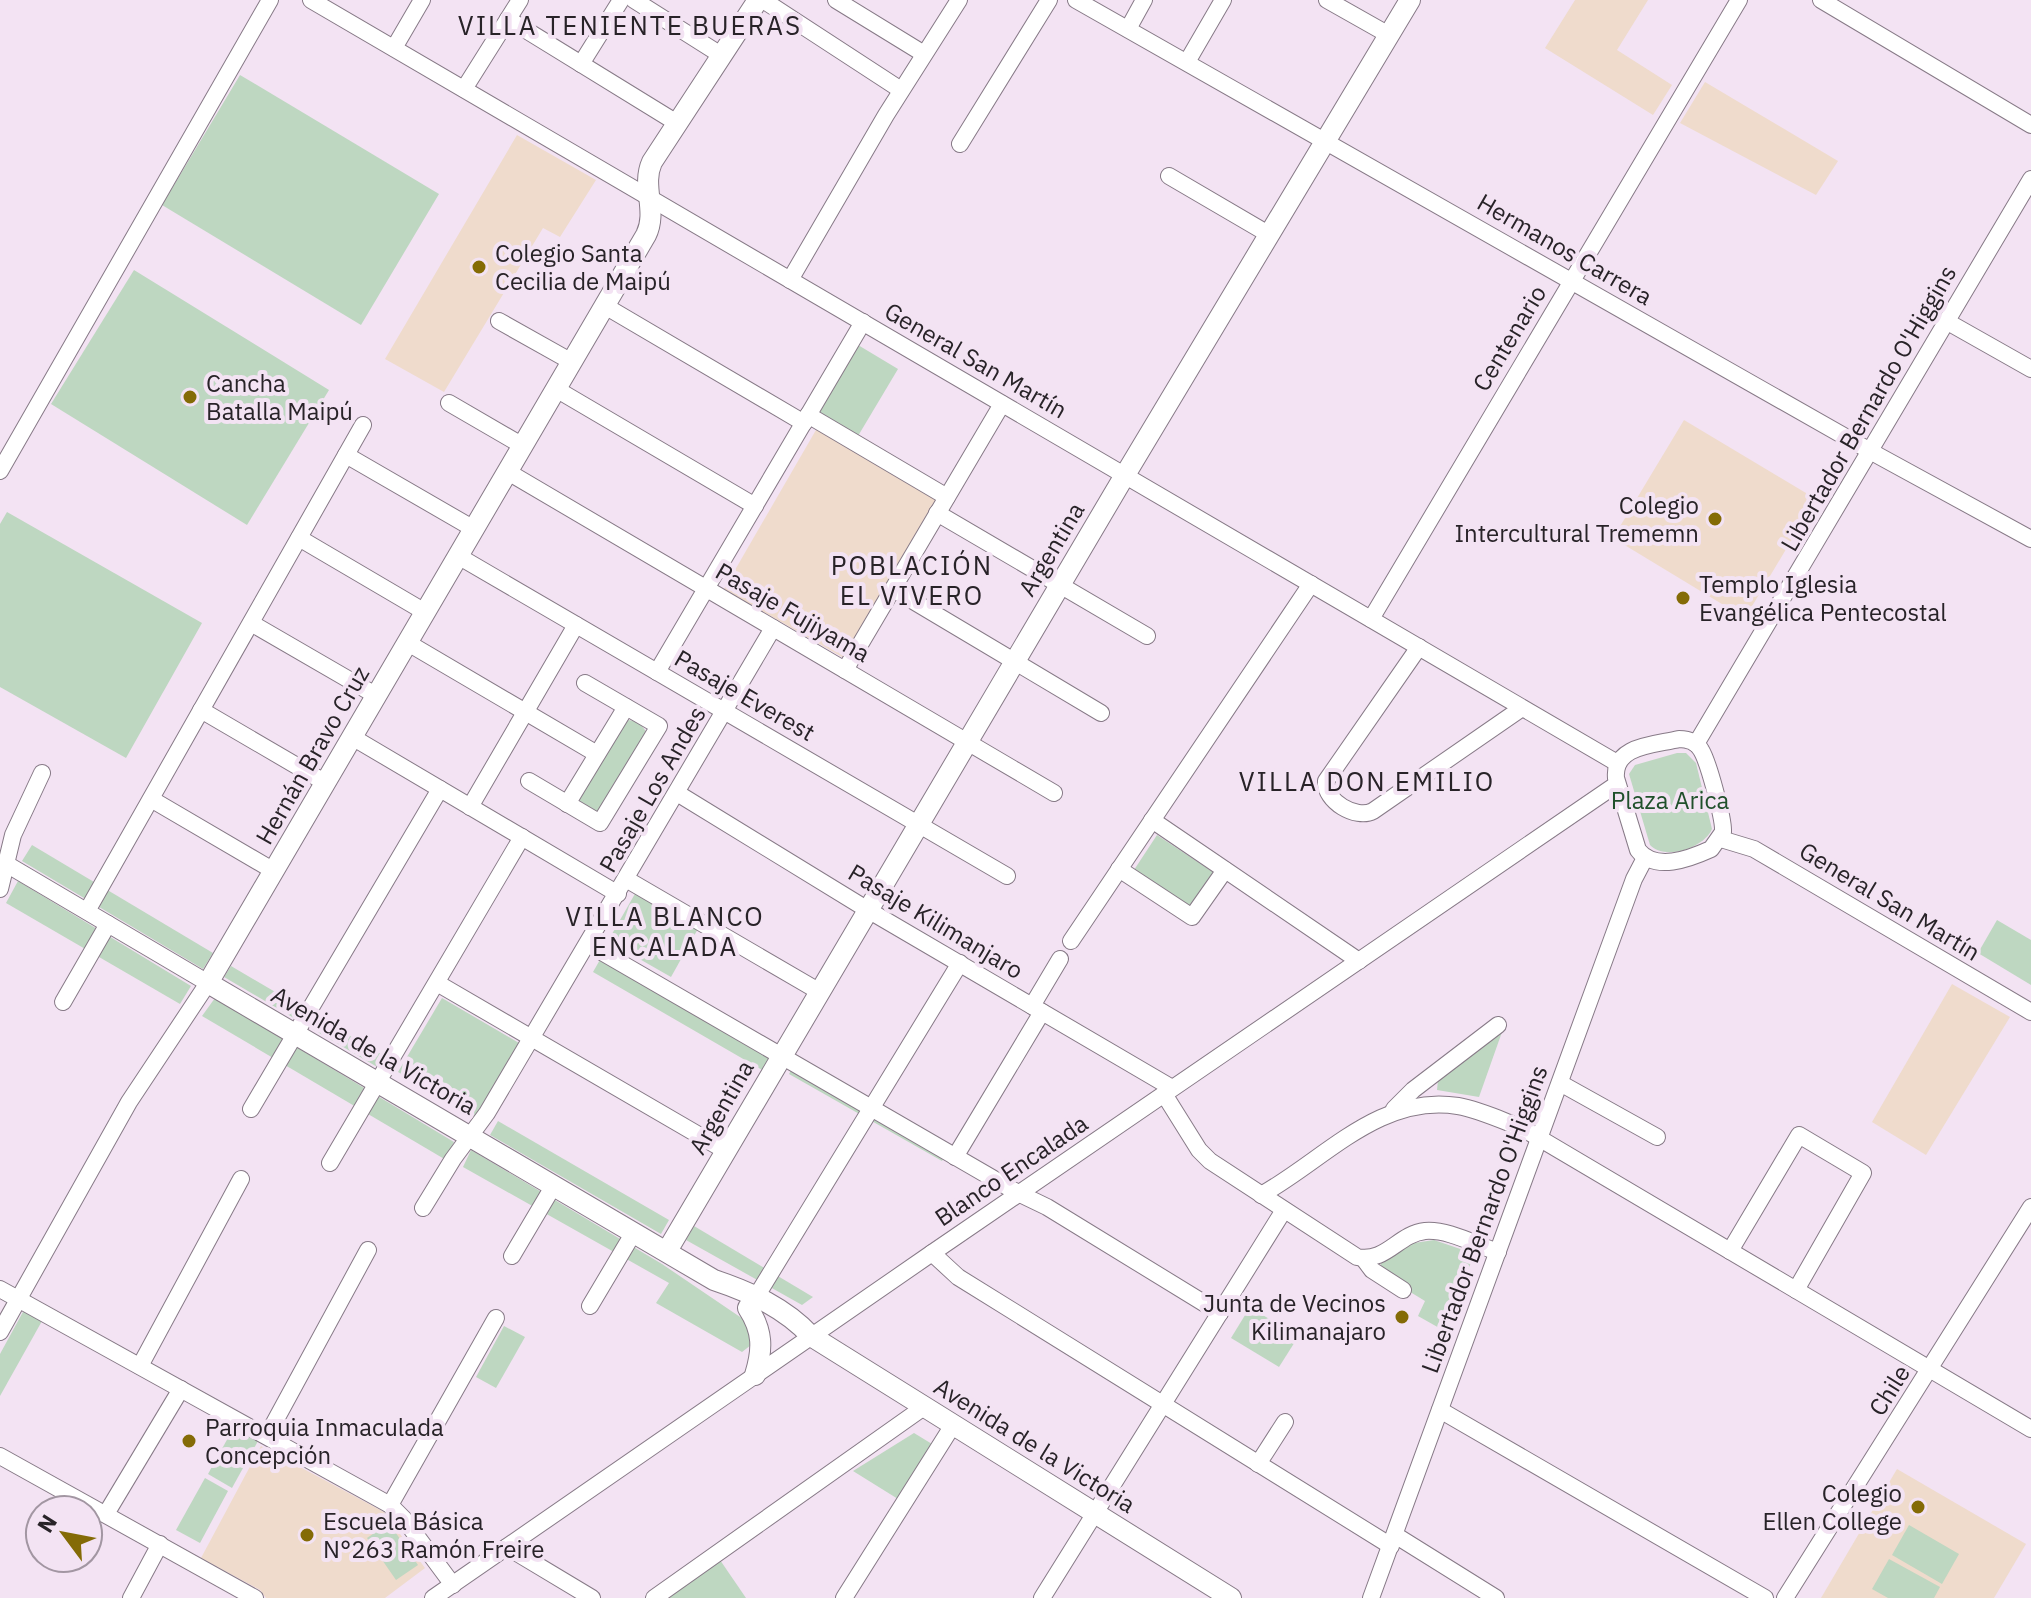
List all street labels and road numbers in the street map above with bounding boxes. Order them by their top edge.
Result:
street label: Hermanos Carrera [1472,186,1658,312]
street label: Libertador Bernardo O'Higgins [1773,259,1963,557]
street label: Centenario [1465,279,1553,397]
street label: General San Martín [879,295,1073,425]
street label: Argentina [1011,496,1092,602]
street label: Pasaje Fujiyama [710,555,876,669]
street label: Pasaje Everest [669,642,821,748]
street label: Hernán Bravo Cruz [248,660,376,850]
street label: Pasaje Los Andes [591,700,713,878]
street label: General San Martín [1794,834,1986,968]
street label: Pasaje Kilimanjaro [843,856,1029,986]
street label: Avenida de la Victoria [266,978,482,1122]
street label: Argentina [681,1054,761,1160]
street label: Libertador Bernardo O'Higgins [1413,1061,1555,1377]
street label: Blanco Encalada [928,1107,1094,1233]
street label: Chile [1861,1359,1917,1421]
street label: Avenida de la Victoria [928,1370,1142,1520]

